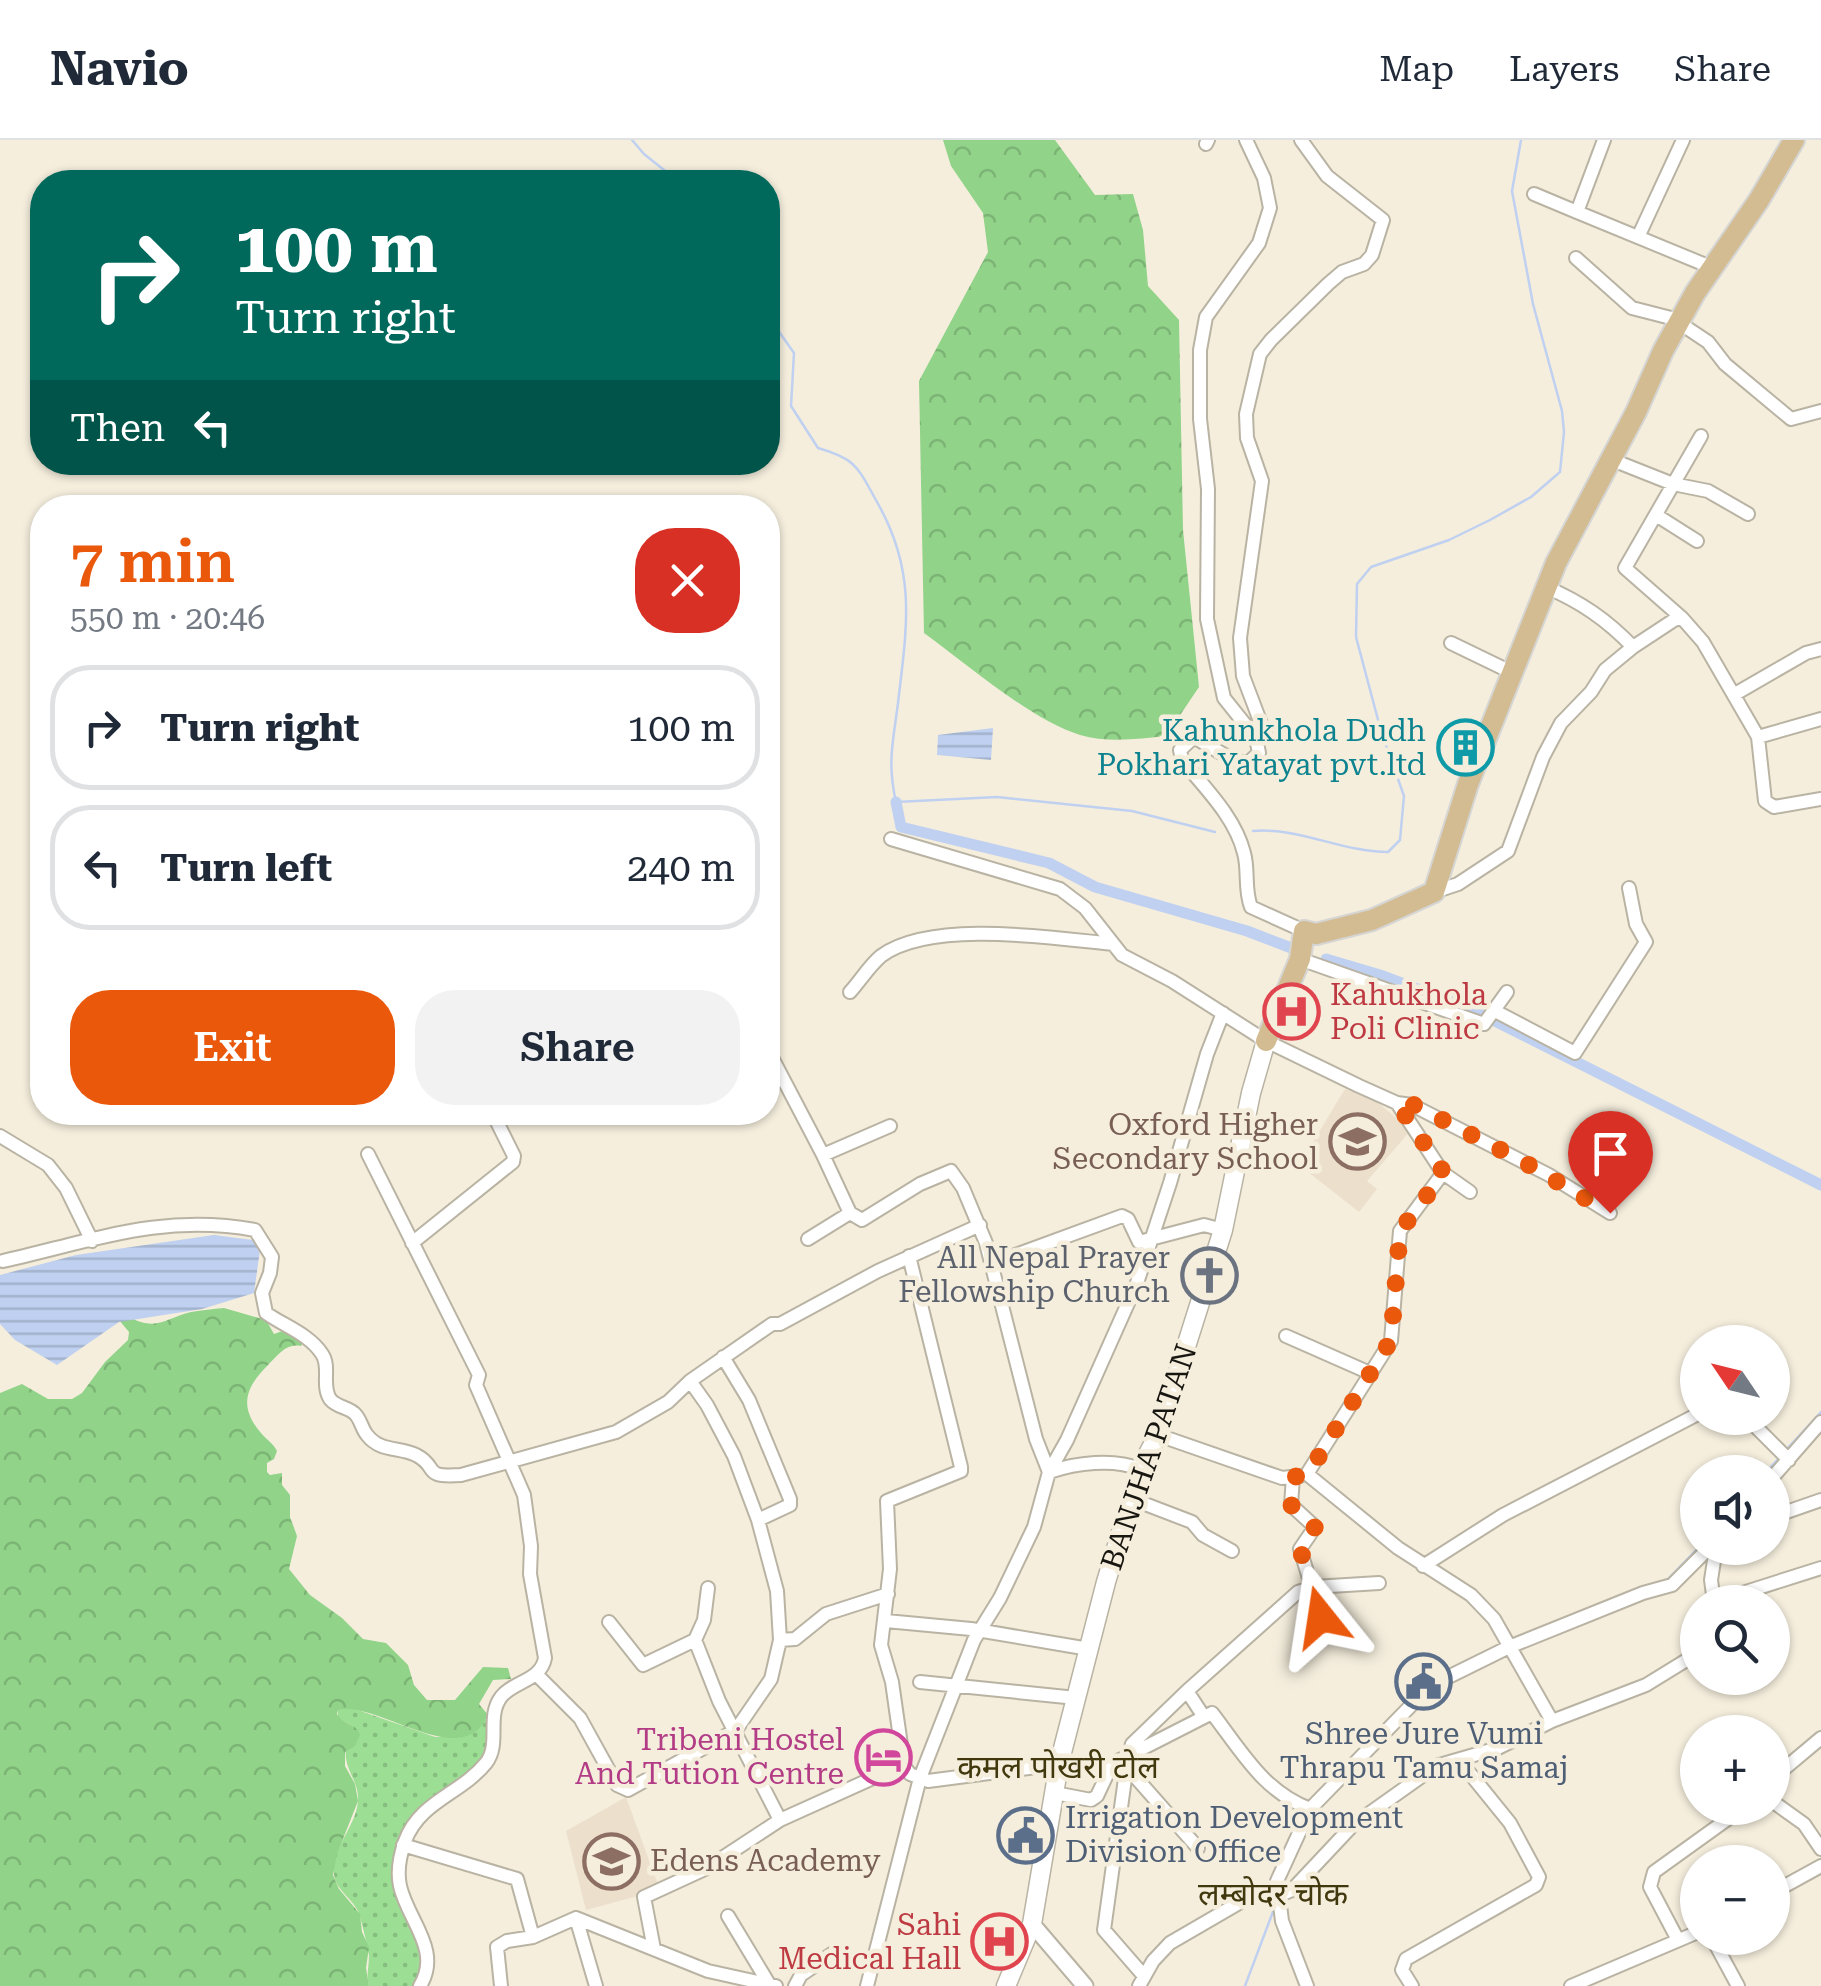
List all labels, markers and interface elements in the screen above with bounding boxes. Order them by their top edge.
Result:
text: Navio [50,41,189,97]
text: Map [1379,49,1454,90]
text: Layers [1509,49,1619,90]
text: Share [1674,49,1771,90]
text: 100 m [235,207,438,289]
icon: right [70,210,200,340]
text: Turn right [235,291,456,344]
icon: left [185,400,240,455]
text: Then [70,406,165,450]
text: 7 min [70,526,235,597]
button: close [635,528,740,633]
text: 550 m · 20:46 [70,599,265,637]
icon: right [75,700,130,755]
text: Turn right [160,706,359,750]
text: 100 m [627,706,735,750]
place label: Kahunkhola Dudh Pokhari Yatayat pvt.ltd [1097,713,1426,782]
building icon: Kahunkhola Dudh Pokhari Yatayat pvt.ltd [1435,718,1495,778]
icon: left [75,840,130,895]
text: Turn left [160,846,332,890]
text: 240 m [627,846,735,890]
place label: Kahukhola Poli Clinic [1330,977,1487,1046]
hospital icon: Kahukhola Poli Clinic [1261,982,1321,1042]
button: Exit [70,990,395,1105]
button: Share [415,990,740,1105]
place label: Oxford Higher Secondary School [1053,1107,1318,1176]
pin [1568,1111,1653,1214]
school or university icon: Oxford Higher Secondary School [1327,1112,1387,1172]
icon: arrive [1583,1126,1638,1181]
place label: All Nepal Prayer Fellowship Church [898,1240,1170,1309]
church icon: All Nepal Prayer Fellowship Church [1179,1245,1239,1305]
north arrow [1680,1325,1790,1435]
map controls [1680,1325,1790,1955]
street label: BANJHA PATAN [1093,1339,1204,1574]
button: sound [1680,1455,1790,1565]
position arrow [1269,1565,1373,1669]
button: search [1680,1585,1790,1695]
public building icon: Shree Jure Vumi Thrapu Tamu Samaj [1394,1651,1454,1711]
button: + [1680,1715,1790,1825]
place label: Shree Jure Vumi Thrapu Tamu Samaj [1279,1716,1569,1785]
place label: Tribeni Hostel And Tution Centre [575,1722,844,1791]
hotel icon: Tribeni Hostel And Tution Centre [853,1727,913,1787]
district label: कमल पोखरी टोल [957,1748,1160,1786]
place label: Irrigation Development Division Office [1065,1800,1403,1869]
public building icon: Irrigation Development Division Office [996,1805,1056,1865]
school or university icon: Edens Academy [581,1831,641,1891]
place label: Edens Academy [650,1843,881,1878]
button: − [1680,1845,1790,1955]
district label: लम्बोदर चोक [1198,1875,1349,1913]
place label: Sahi Medical Hall [778,1907,961,1976]
hospital icon: Sahi Medical Hall [970,1912,1030,1972]

